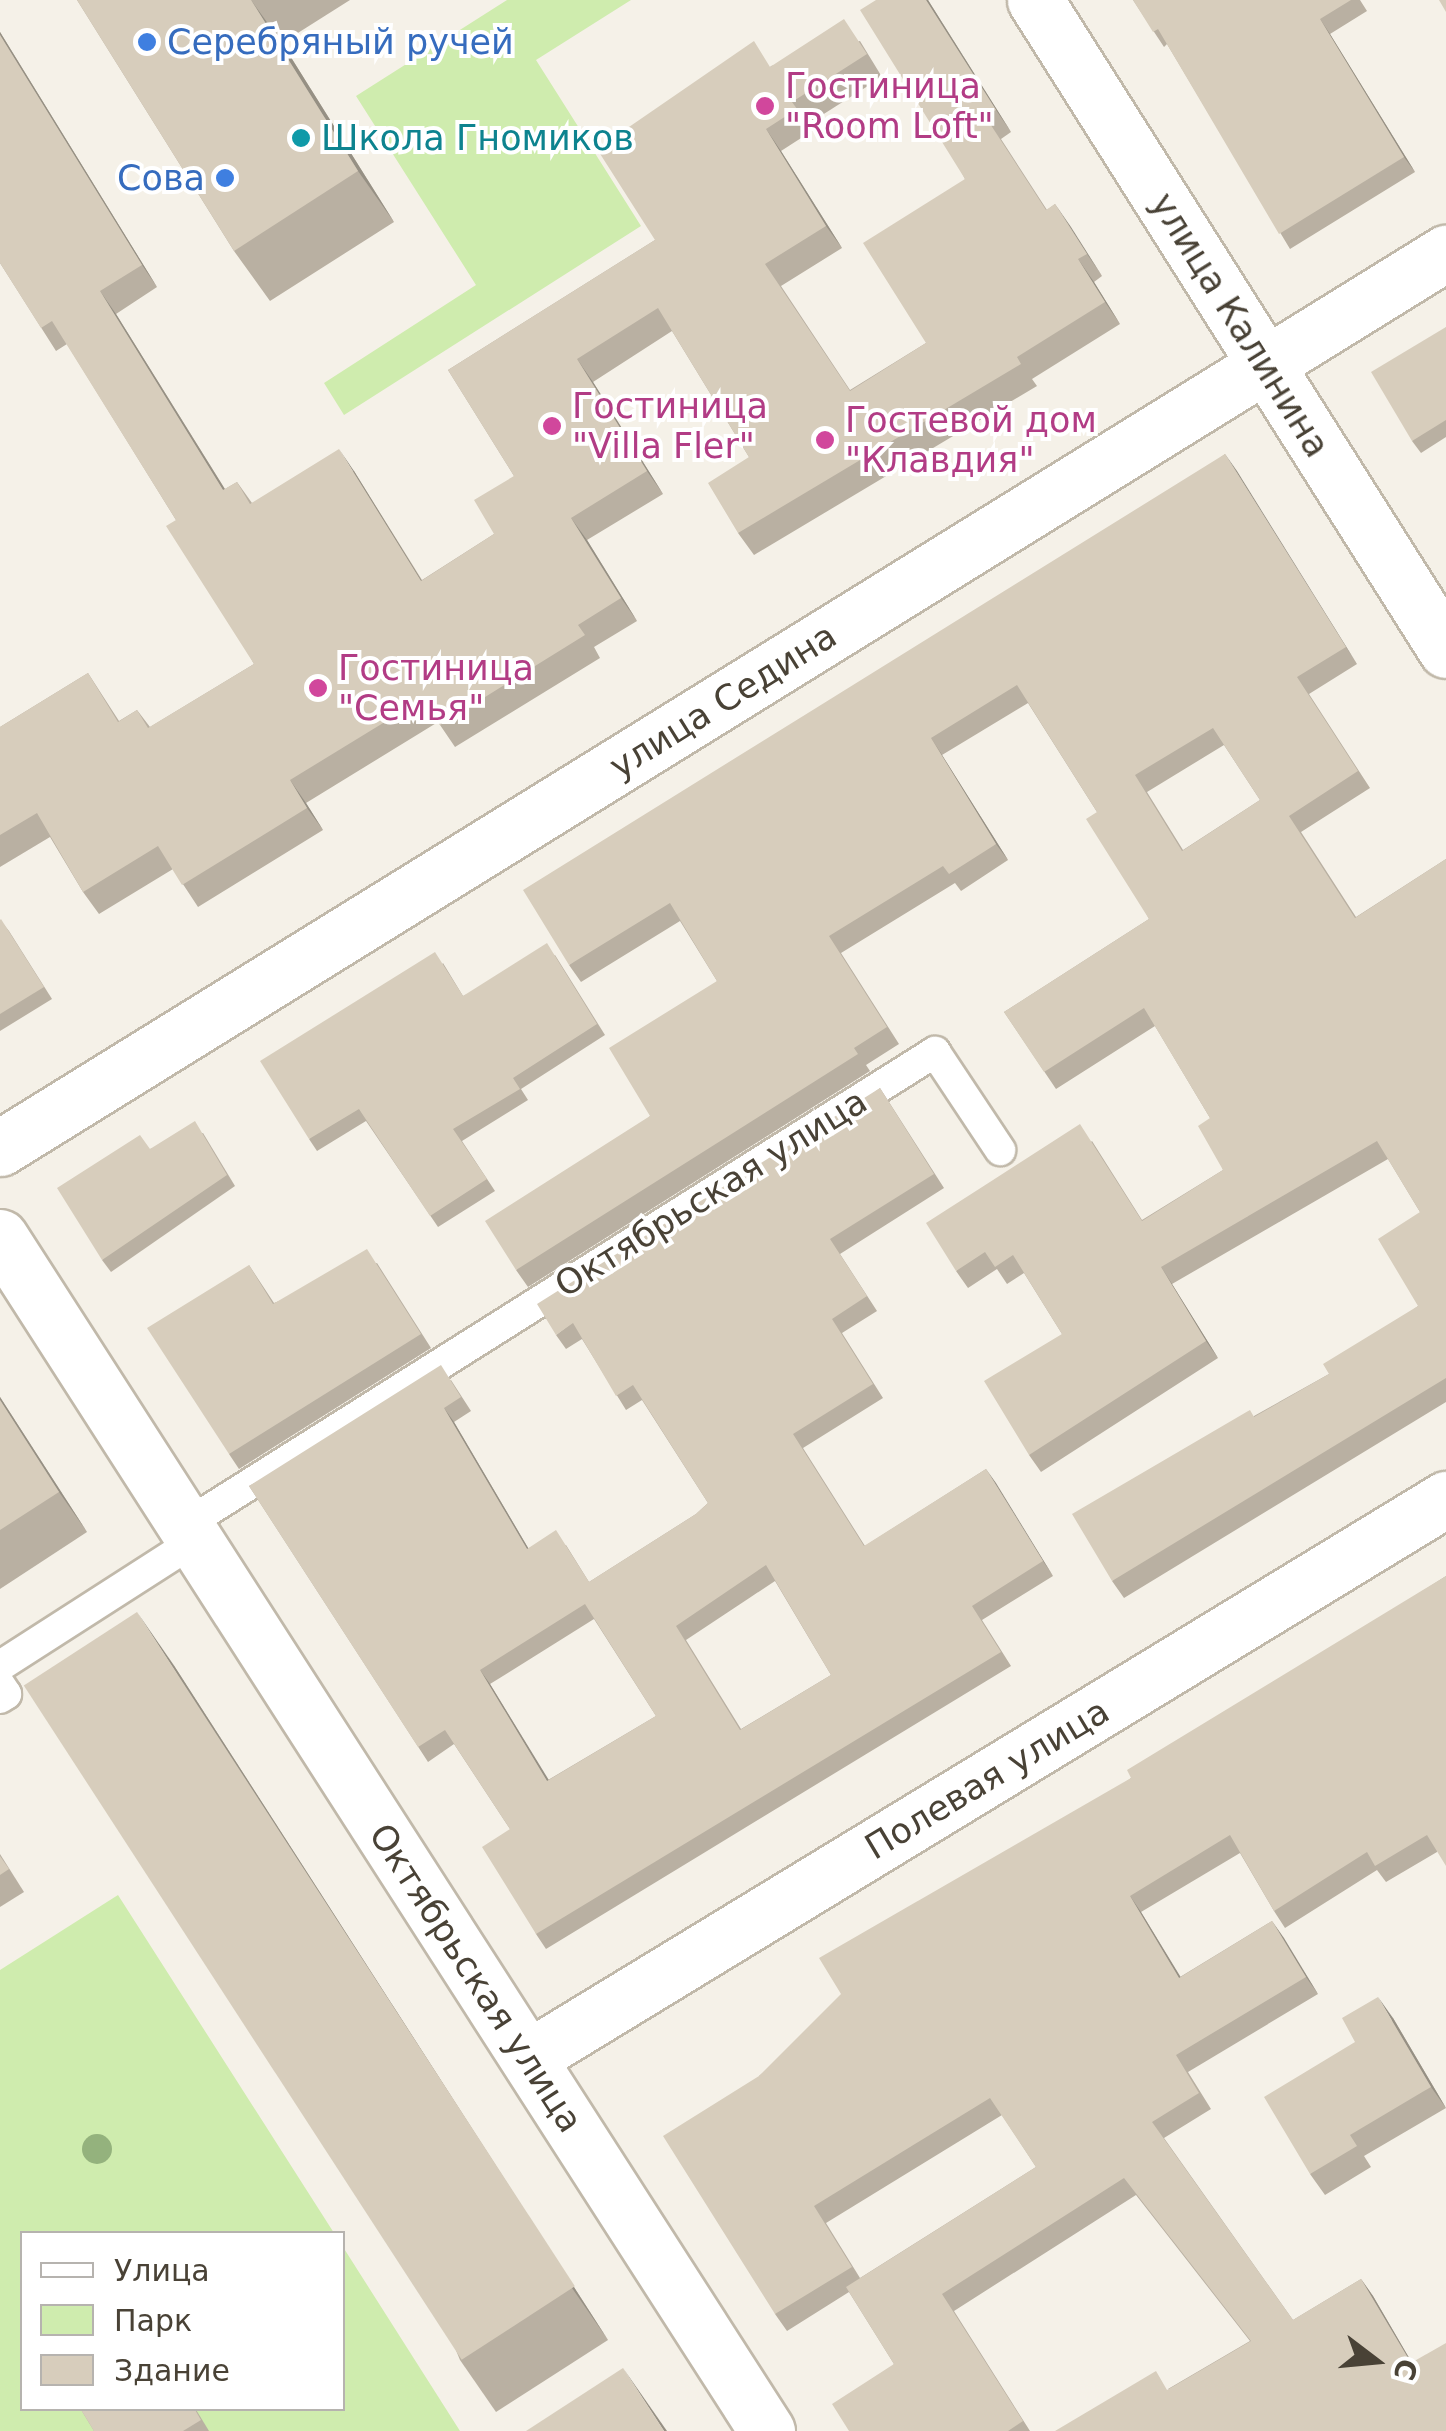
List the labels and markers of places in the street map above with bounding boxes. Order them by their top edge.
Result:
place label: Серебряный ручей [167,21,514,63]
marker: Серебряный ручей [136,31,158,53]
place label: Гостиница "Room Loft" [785,65,994,147]
marker: Гостиница "Room Loft" [754,95,776,117]
place label: Школа Гномиков [321,117,634,159]
marker: Школа Гномиков [290,127,312,149]
place label: Сова [117,157,205,199]
marker: Сова [214,167,236,189]
place label: Гостиница "Villa Fler" [572,385,768,467]
place label: Гостевой дом "Клавдия" [845,399,1097,481]
marker: Гостиница "Villa Fler" [541,415,563,437]
marker: Гостевой дом "Клавдия" [814,429,836,451]
place label: Гостиница "Семья" [338,647,534,729]
marker: Гостиница "Семья" [307,677,329,699]

